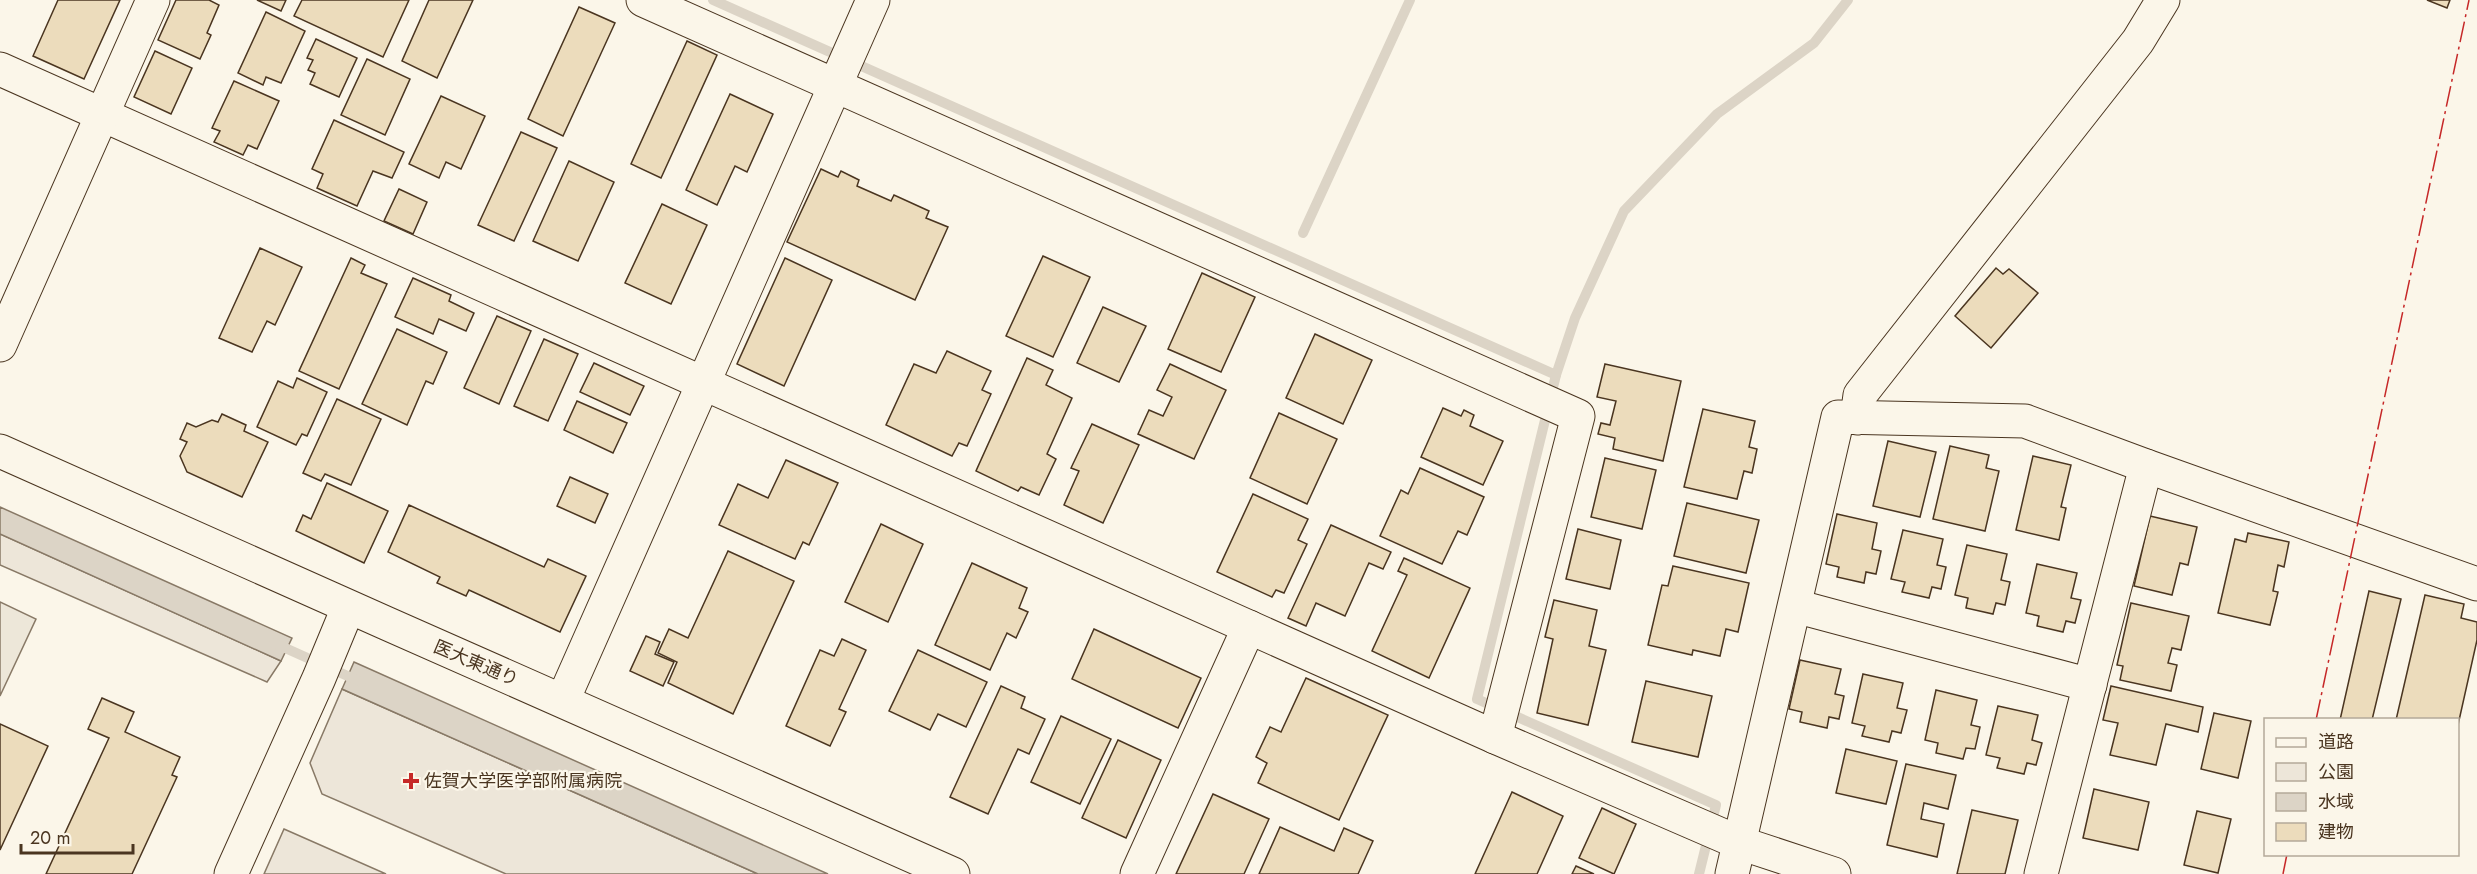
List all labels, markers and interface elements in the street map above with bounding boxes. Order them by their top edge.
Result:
street label: 医大東通り [429,633,523,693]
legend [2264,718,2459,856]
text: 道路 [2318,729,2354,755]
text: 公園 [2318,759,2354,785]
place label: 佐賀大学医学部附属病院 [424,768,622,794]
marker: 佐賀大学医学部附属病院 [402,772,420,790]
text: 水域 [2318,789,2354,815]
scale bar [21,817,134,855]
text: 建物 [2318,819,2354,845]
text: 20 m [30,825,70,851]

